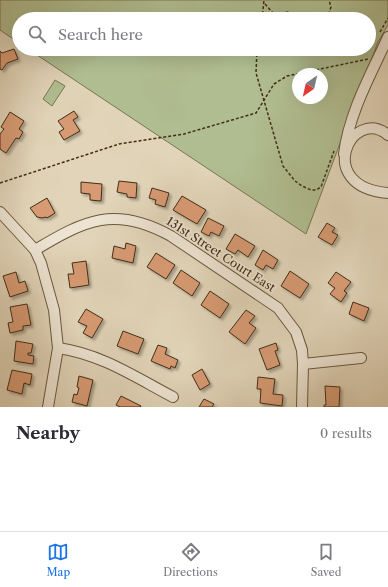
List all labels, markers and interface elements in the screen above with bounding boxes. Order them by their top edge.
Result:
search box [12,12,376,56]
icon: search [26,23,48,45]
text: Search here [58,25,143,44]
north arrow [292,68,328,104]
street label: 131st Street Court East [164,213,279,295]
text: Nearby [16,423,80,443]
text: 0 results [320,425,372,441]
tab: Map [47,541,70,579]
tab: Directions [163,541,218,579]
tab: Saved [311,541,341,579]

